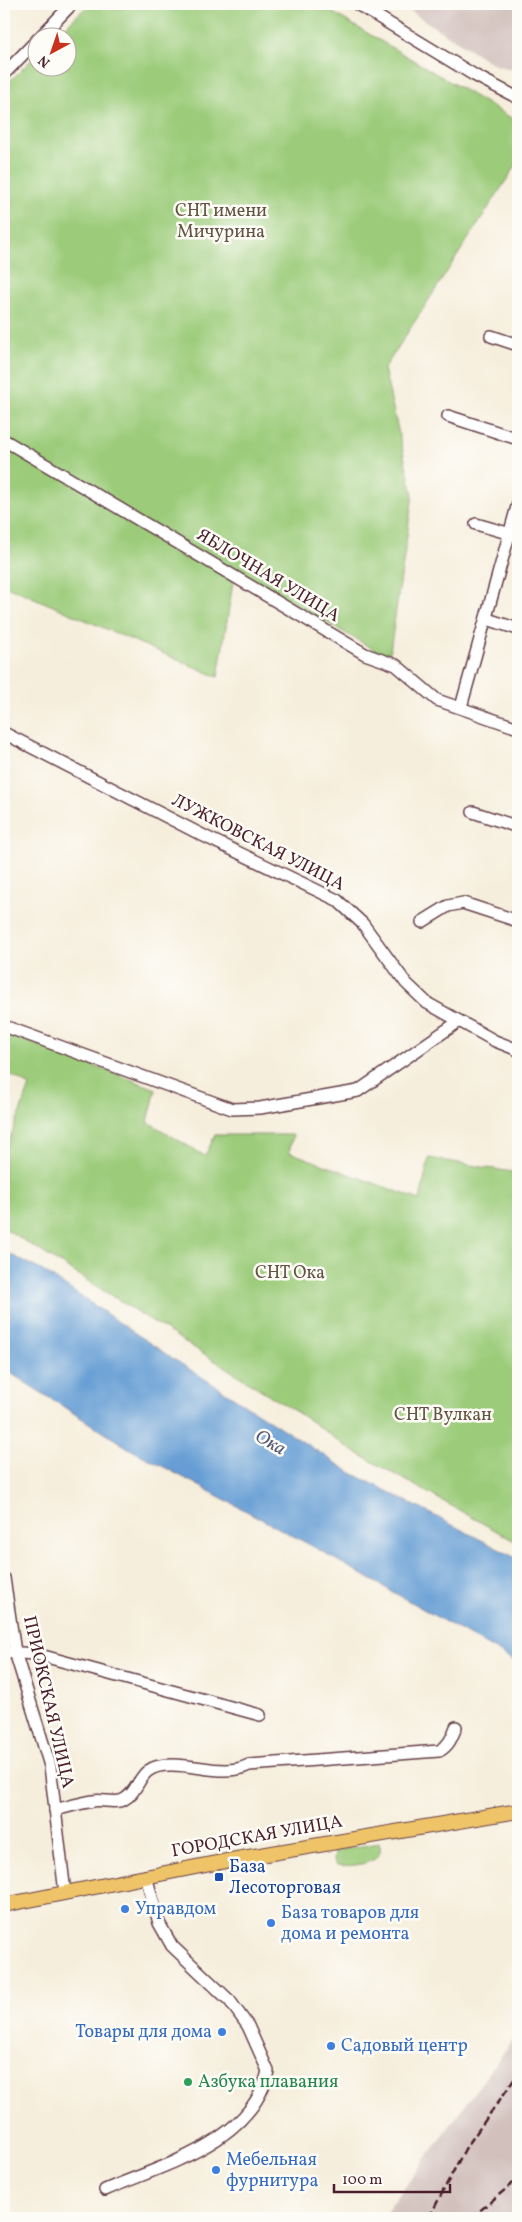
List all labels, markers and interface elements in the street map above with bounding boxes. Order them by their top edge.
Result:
north arrow [28,28,78,78]
text: N [35,50,55,71]
park label: СНТ имени Мичурина [175,199,267,245]
street label: ЯБЛОЧНАЯ УЛИЦА [192,523,345,629]
street label: ЛУЖКОВСКАЯ УЛИЦА [167,788,349,898]
park label: СНТ Ока [255,1261,325,1286]
park label: СНТ Вулкан [394,1403,492,1428]
water label: Ока [250,1424,290,1462]
street label: ПРИОКСКАЯ УЛИЦА [16,1613,80,1791]
street label: ГОРОДСКАЯ УЛИЦА [169,1810,345,1864]
place label: База Лесоторговая [229,1855,341,1901]
marker: База Лесоторговая [213,1871,225,1883]
place label: Управдом [135,1897,216,1922]
place label: База товаров для дома и ремонта [281,1901,419,1947]
marker: Управдом [119,1903,131,1915]
marker: База товаров для дома и ремонта [265,1917,277,1929]
place label: Товары для дома [75,2020,212,2045]
marker: Товары для дома [216,2026,228,2038]
place label: Садовый центр [341,2034,468,2059]
marker: Садовый центр [325,2040,337,2052]
place label: Азбука плавания [198,2070,338,2095]
marker: Азбука плавания [182,2076,194,2088]
place label: Мебельная фурнитура [226,2148,318,2194]
scale bar [334,2162,451,2194]
marker: Мебельная фурнитура [210,2164,222,2176]
text: 100 m [342,2170,382,2191]

